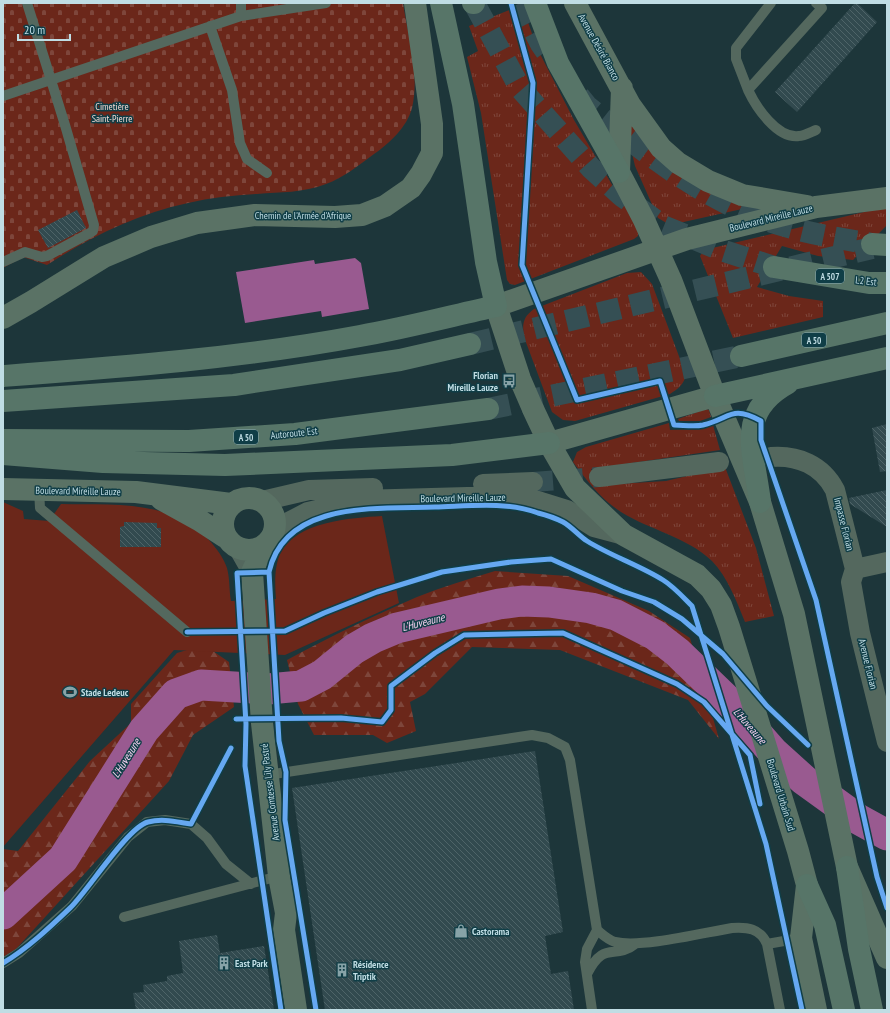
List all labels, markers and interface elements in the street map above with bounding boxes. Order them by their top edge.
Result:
street label: Avenue Désiré Bianco [575,11,623,83]
scale bar [18,16,70,42]
text: 20 m [24,22,45,37]
park label: Cimetière Saint-Pierre [92,100,132,125]
street label: Boulevard Mireille Lauze [728,201,814,235]
street label: Chemin de l'Armée d'Afrique [255,209,351,222]
road number: A 507 [816,269,844,283]
street label: L2 Est [855,273,877,289]
road number: A 50 [802,333,826,347]
place label: Florian Mireille Lauze [448,369,499,394]
bus stop icon: Florian Mireille Lauze [501,373,517,389]
street label: Autoroute Est [270,424,318,442]
road number: A 50 [234,430,258,444]
street label: Boulevard Mireille Lauze [35,484,121,498]
street label: Boulevard Mireille Lauze [420,491,506,505]
street label: Impasse Florian [831,496,857,552]
water label: L'Huveaune [400,610,447,634]
street label: Avenue Florian [855,637,881,691]
sports icon: Stade Ledeuc [62,684,78,700]
place label: Stade Ledeuc [81,686,129,699]
water label: L'Huveaune [730,705,770,748]
water label: L'Huveaune [109,735,144,780]
street label: Avenue Comtesse Lily Pastré [258,743,282,841]
street label: Boulevard Urbain Sud [764,757,798,833]
shop icon: Castorama [453,923,469,939]
place label: Castorama [472,925,509,938]
building icon: East Park [216,955,232,971]
place label: East Park [235,957,268,970]
place label: Résidence Triptik [353,958,389,983]
building icon: Résidence Triptik [334,962,350,978]

